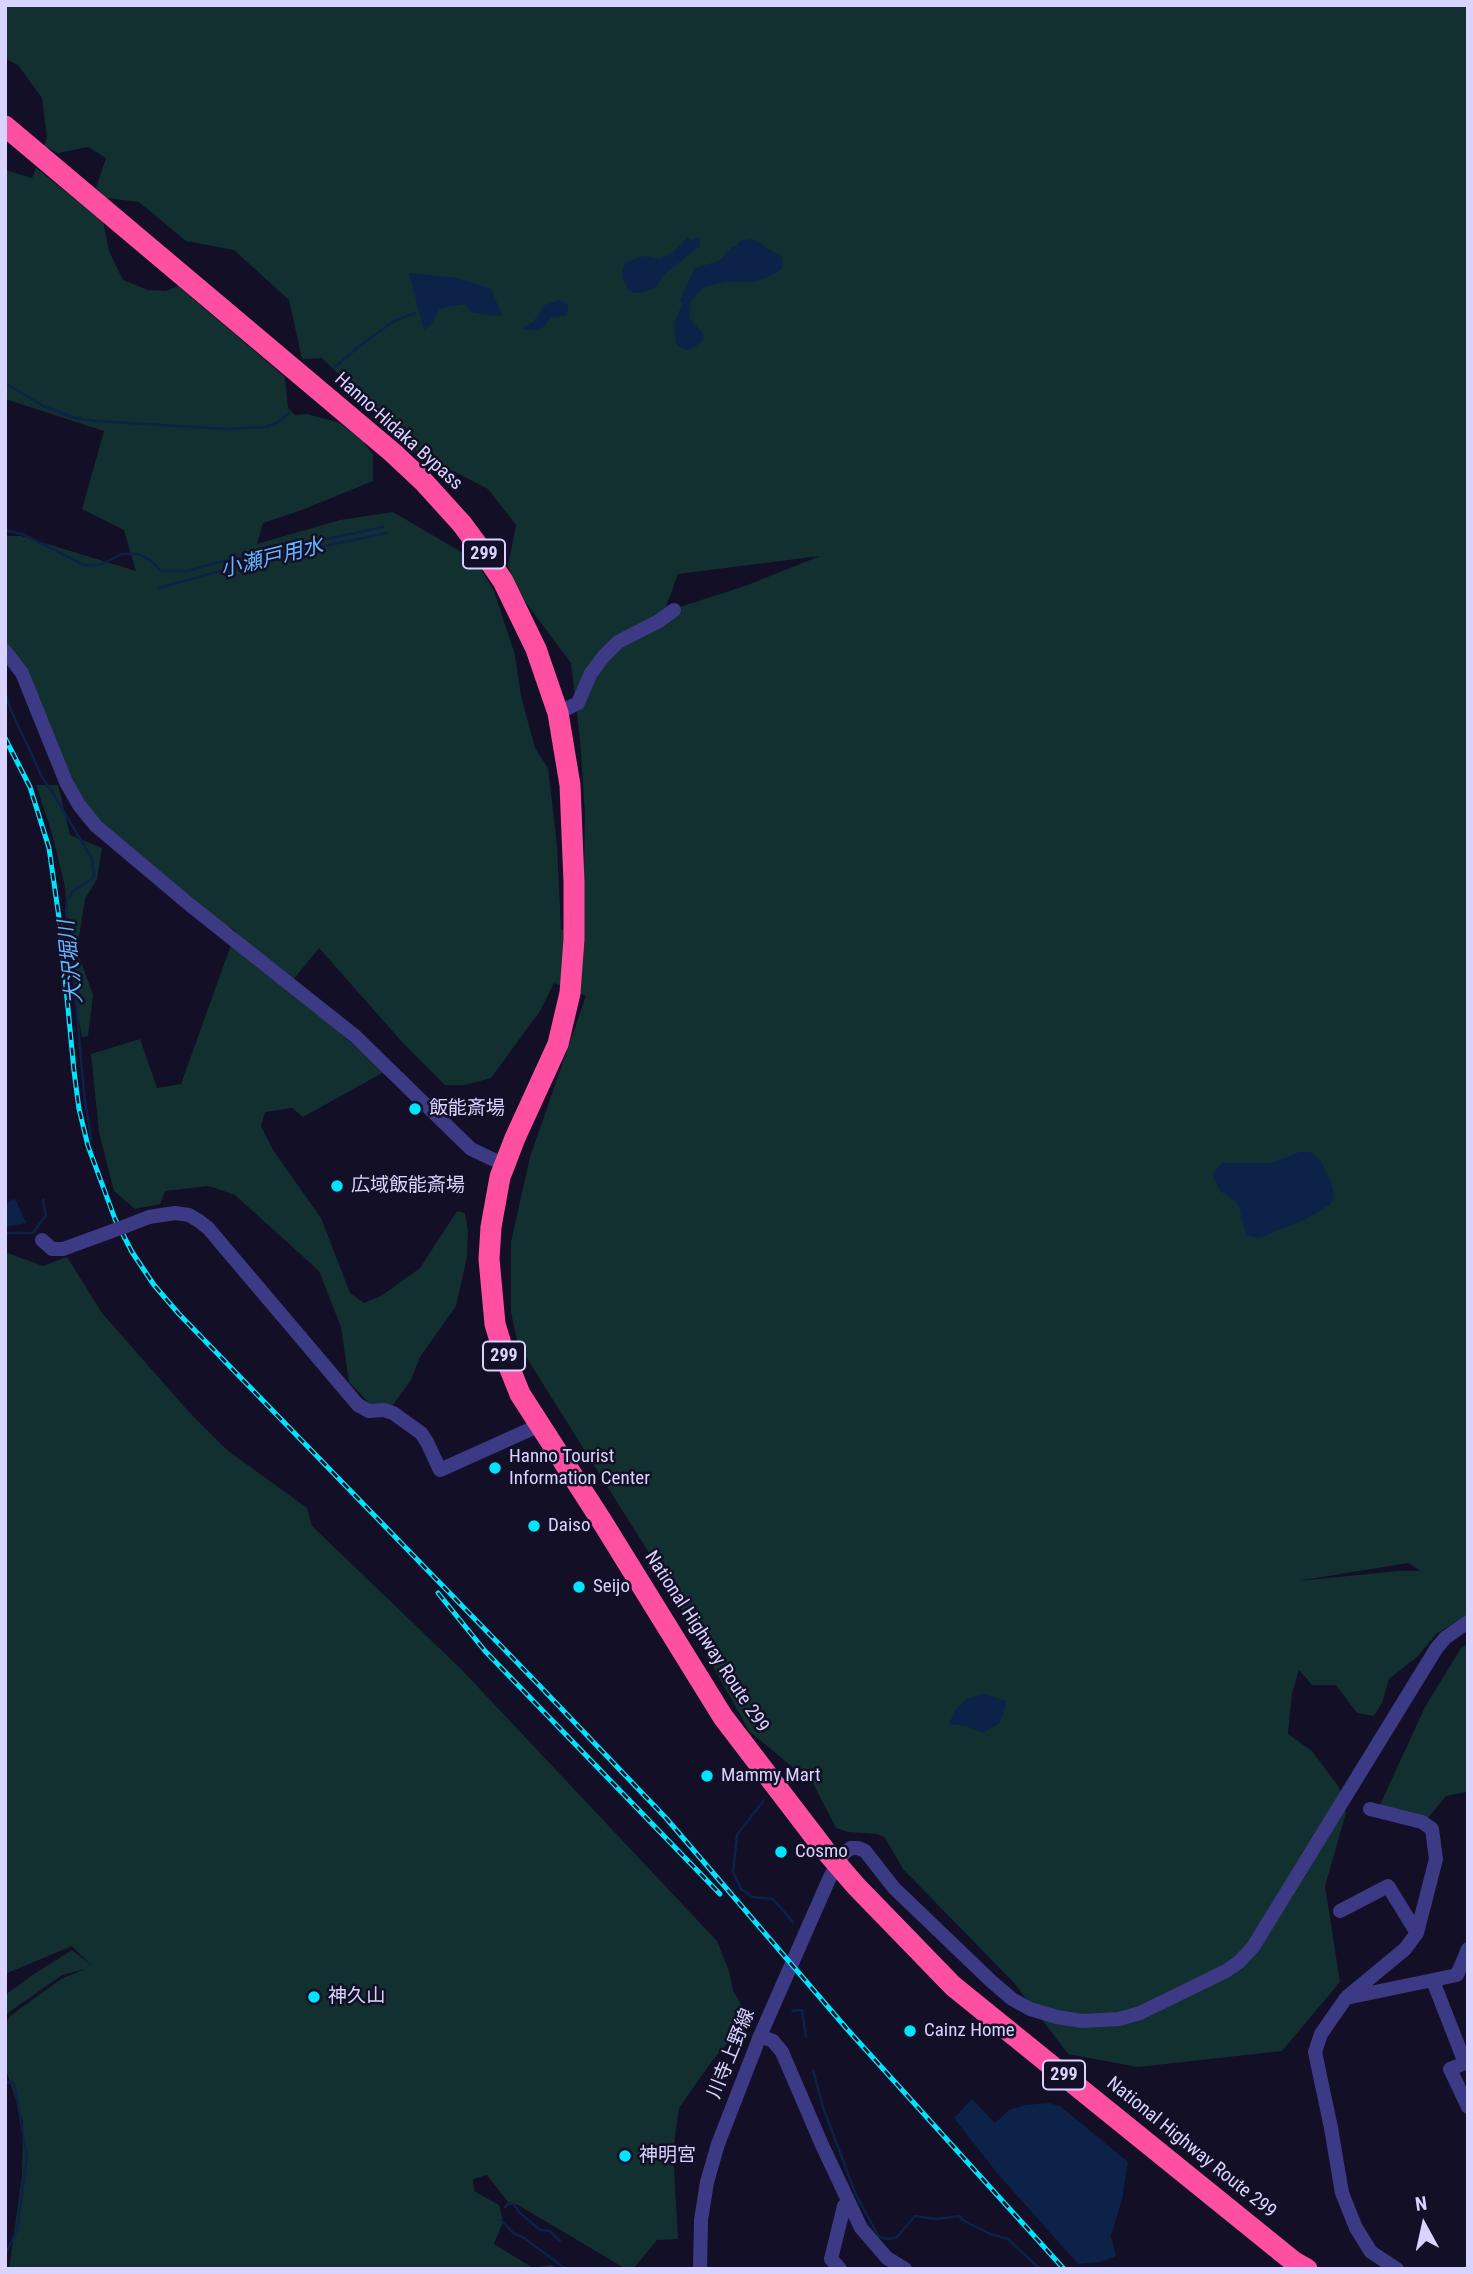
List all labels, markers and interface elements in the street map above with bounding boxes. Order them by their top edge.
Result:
street label: Hanno-Hidaka Bypass [329,369,467,495]
water label: 小瀬戸用水 [218,534,326,584]
road number: 299 [463,540,505,568]
water label: 大沢堀川 [55,919,89,1005]
place label: 飯能斎場 [429,1098,505,1120]
marker: 飯能斎場 [407,1101,423,1117]
place label: 広域飯能斎場 [351,1175,465,1197]
marker: 広域飯能斎場 [329,1178,345,1194]
road number: 299 [483,1342,525,1371]
place label: Hanno Tourist Information Center [509,1446,650,1490]
marker: Hanno Tourist Information Center [487,1460,503,1476]
place label: Daiso [548,1515,591,1537]
marker: Daiso [526,1518,542,1534]
street label: National Highway Route 299 [639,1547,773,1737]
place label: Seijo [593,1576,630,1598]
marker: Seijo [571,1579,587,1595]
place label: Mammy Mart [721,1765,821,1787]
marker: Mammy Mart [699,1768,715,1784]
place label: Cosmo [795,1841,848,1863]
marker: Cosmo [773,1844,789,1860]
place label: 神久山 [328,1986,385,2008]
marker: 神久山 [306,1989,322,2005]
street label: 川寺上野線 [704,2006,760,2102]
place label: Cainz Home [924,2020,1015,2042]
marker: Cainz Home [902,2023,918,2039]
road number: 299 [1043,2060,1085,2090]
street label: National Highway Route 299 [1102,2073,1280,2223]
place label: 神明宮 [639,2145,696,2167]
marker: 神明宮 [617,2148,633,2164]
north arrow [1389,2190,1459,2260]
text: N [1414,2192,1428,2216]

